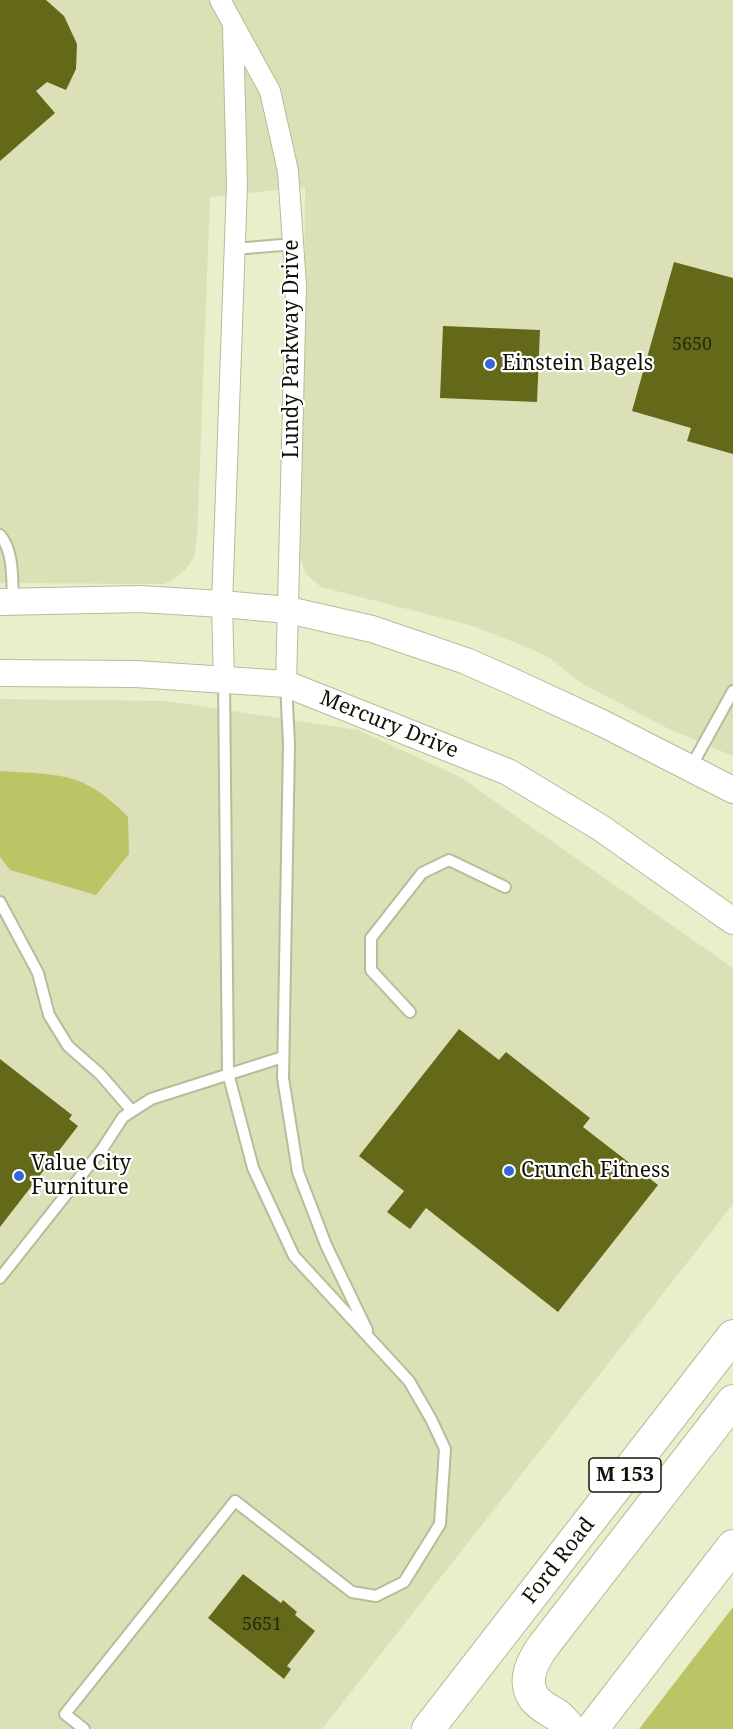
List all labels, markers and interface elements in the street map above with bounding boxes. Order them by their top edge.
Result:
street label: Lundy Parkway Drive [279,240,305,458]
house number: 5650 [672,334,712,356]
place label: Einstein Bagels [502,351,653,377]
marker: Einstein Bagels [483,357,497,371]
street label: Mercury Drive [316,686,462,764]
place label: Value City Furniture [31,1151,131,1201]
place label: Crunch Fitness [521,1158,670,1184]
marker: Crunch Fitness [502,1164,516,1178]
marker: Value City Furniture [12,1169,26,1183]
road number: M 153 [589,1458,661,1492]
street label: Ford Road [518,1513,600,1609]
house number: 5651 [242,1614,282,1636]

